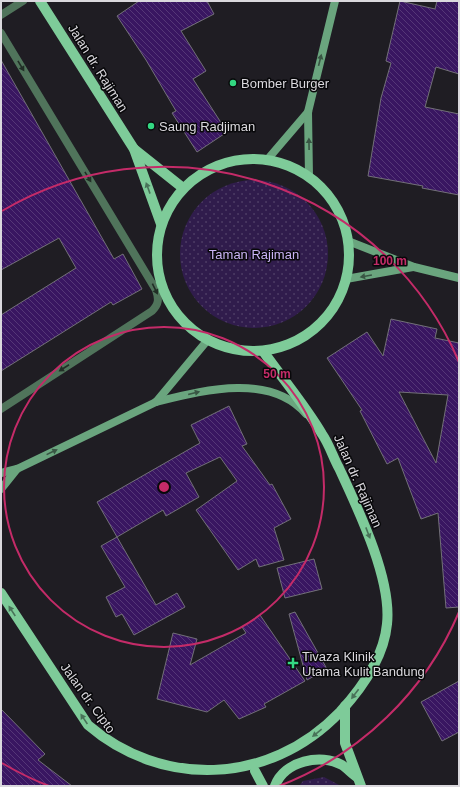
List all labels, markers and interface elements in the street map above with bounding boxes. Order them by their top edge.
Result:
street label: Jalan dr. Rajiman [65,21,131,115]
one-way arrow [318,54,324,66]
one-way arrow [18,60,25,72]
place label: Bomber Burger [241,76,330,91]
marker: Bomber Burger [228,78,238,88]
place label: Saung Radjiman [159,119,255,134]
marker: Saung Radjiman [146,121,156,131]
one-way arrow [305,138,312,150]
one-way arrow [85,171,92,183]
one-way arrow [144,181,150,193]
park label: Taman Rajiman [209,247,299,262]
text: 100 m [373,254,407,268]
one-way arrow [360,273,372,279]
one-way arrow [152,283,158,295]
one-way arrow [59,364,69,372]
text: 50 m [263,367,291,381]
one-way arrow [188,390,200,396]
street label: Jalan dr. Rajiman [331,432,385,530]
one-way arrow [47,449,58,455]
centre of rings [157,480,171,494]
one-way arrow [365,527,371,539]
one-way arrow [9,605,16,617]
place label: Tivaza Klinik Utama Kulit Bandung [302,649,425,679]
marker: Tivaza Klinik Utama Kulit Bandung [287,657,299,669]
street label: Jalan dr. Cipto [58,660,118,736]
one-way arrow [351,689,359,699]
one-way arrow [80,714,88,724]
one-way arrow [312,729,323,738]

